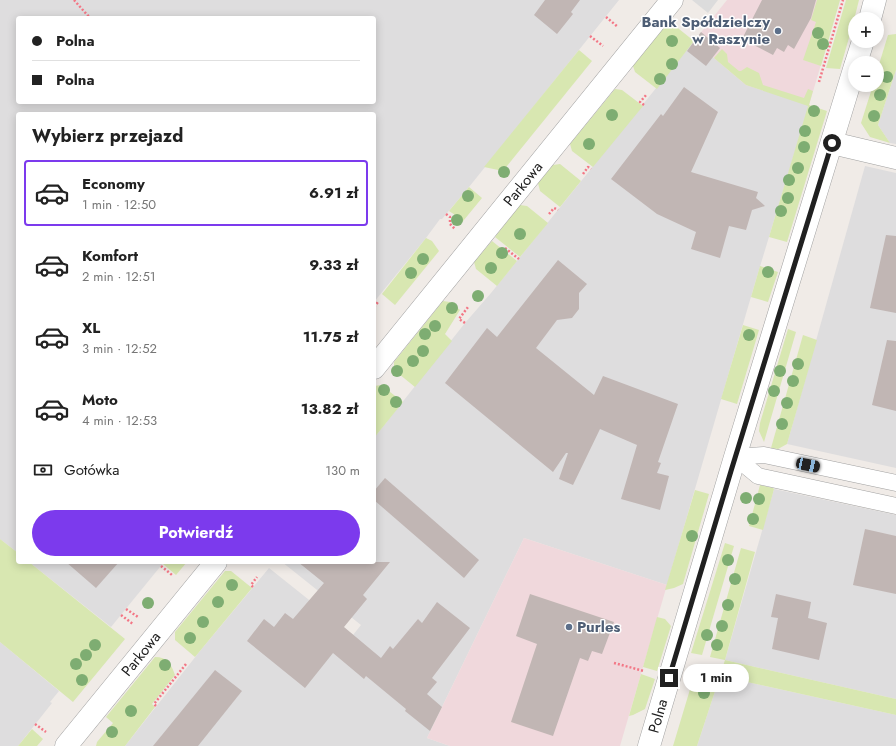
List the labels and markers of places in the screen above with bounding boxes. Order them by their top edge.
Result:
place label: Bank Spółdzielczy w Raszynie [641,11,770,50]
marker: Bank Spółdzielczy w Raszynie [773,26,783,36]
place label: Purles [577,616,620,638]
marker: Purles [564,622,574,632]

